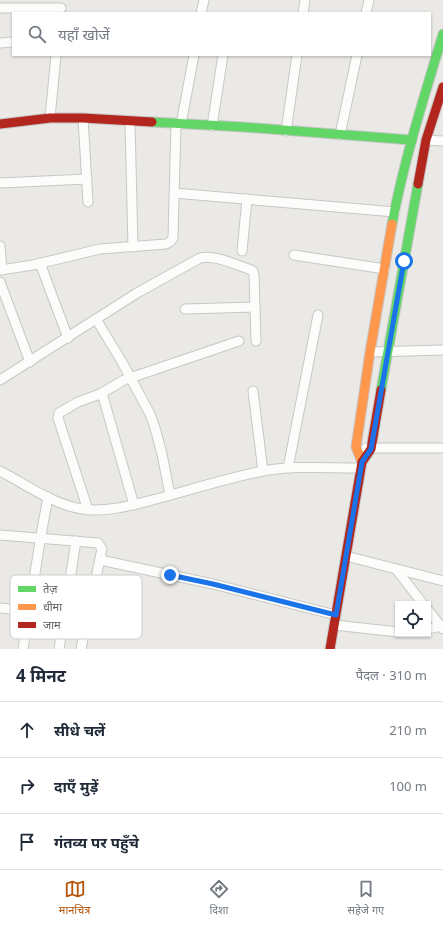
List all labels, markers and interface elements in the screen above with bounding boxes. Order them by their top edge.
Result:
search box [12,12,431,56]
icon: search [26,23,48,45]
text: यहाँ खोजें [58,24,110,44]
route start [395,252,413,270]
route end [161,566,179,584]
legend [10,575,142,639]
text: तेज़ [43,581,58,596]
text: धीमा [43,599,62,614]
map controls [395,601,431,637]
button: locate [395,601,431,637]
text: जाम [43,617,61,632]
text: 4 मिनट [16,664,66,687]
text: पैदल · 310 m [356,666,427,684]
icon: ahead [16,719,38,741]
text: सीधे चलें [54,720,105,740]
text: 210 m [389,721,427,739]
icon: right [16,775,38,797]
text: दाएँ मुड़ें [54,776,98,796]
text: 100 m [389,777,427,795]
icon: arrive [16,831,38,853]
text: गंतव्य पर पहुँचे [54,832,139,852]
tab: मानचित्र [59,878,90,917]
tab: दिशा [208,878,230,917]
tab: सहेजे गए [348,878,384,917]

